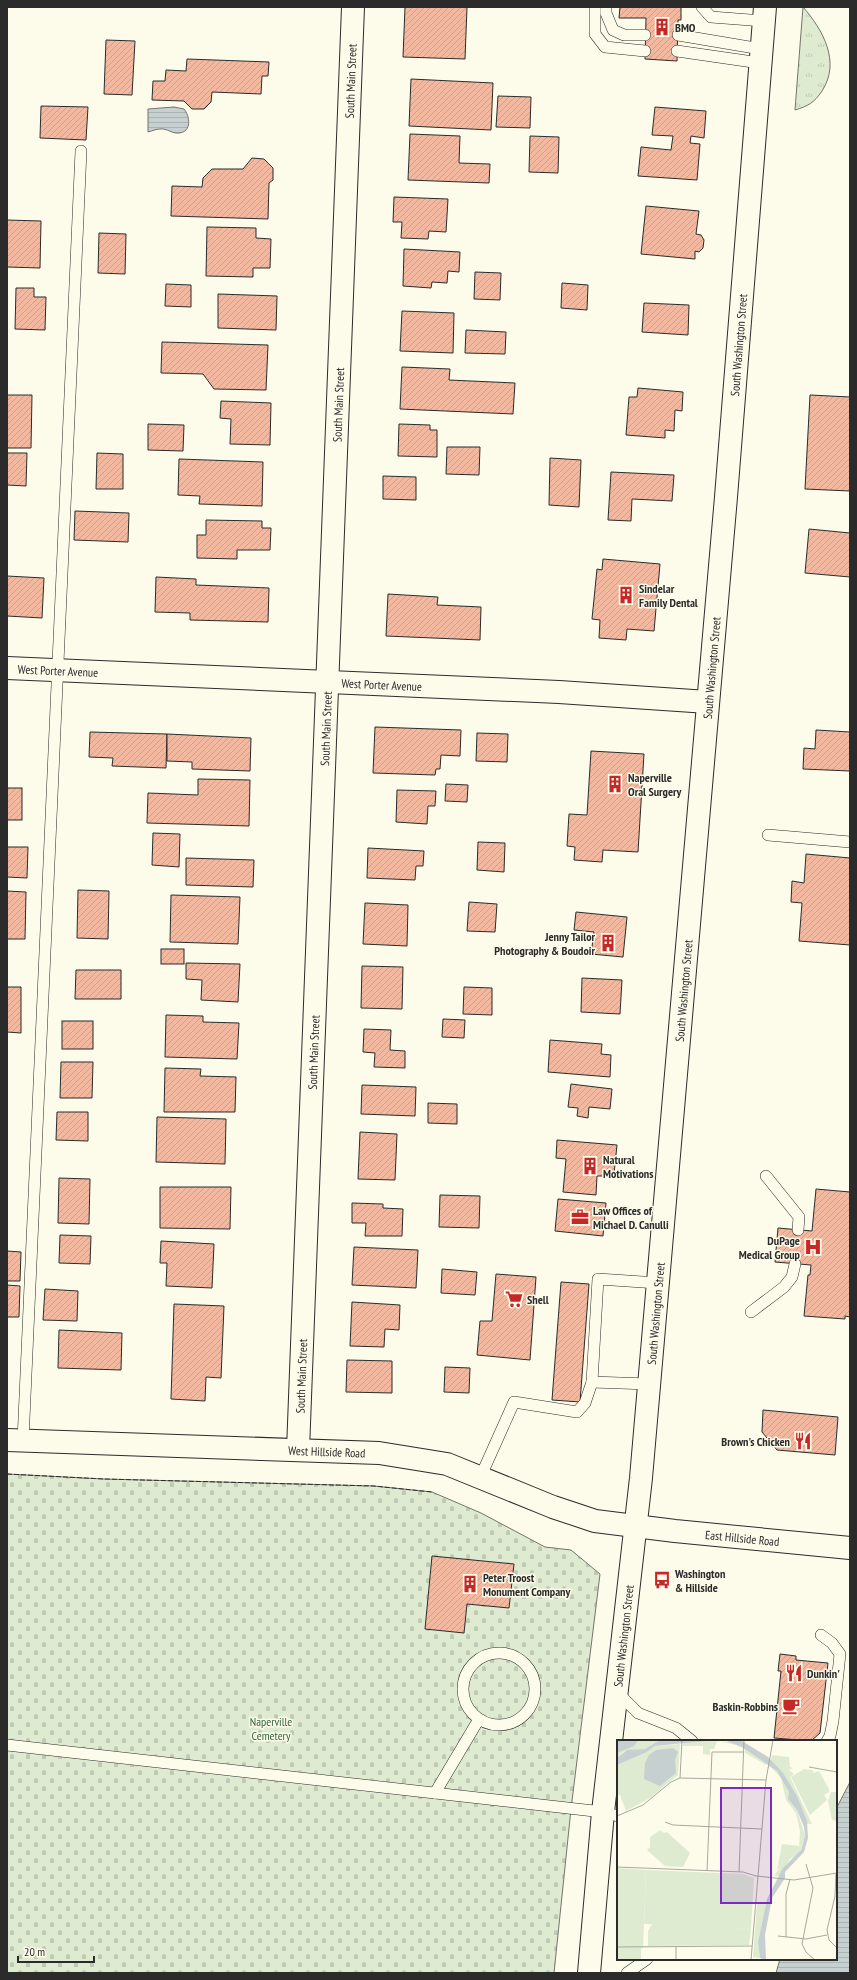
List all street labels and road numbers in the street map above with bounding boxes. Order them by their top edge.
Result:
street label: South Main Street [341,43,359,119]
street label: South Washington Street [727,293,750,397]
street label: South Main Street [329,367,347,442]
street label: South Washington Street [699,615,723,720]
street label: West Porter Avenue [17,661,99,679]
street label: West Porter Avenue [341,675,422,694]
street label: South Main Street [317,690,334,766]
street label: South Washington Street [671,938,695,1042]
street label: South Main Street [304,1014,322,1090]
street label: South Washington Street [643,1261,667,1365]
street label: South Main Street [292,1338,310,1414]
street label: West Hillside Road [288,1442,366,1460]
street label: East Hillside Road [705,1526,780,1549]
street label: South Washington Street [610,1583,636,1688]

